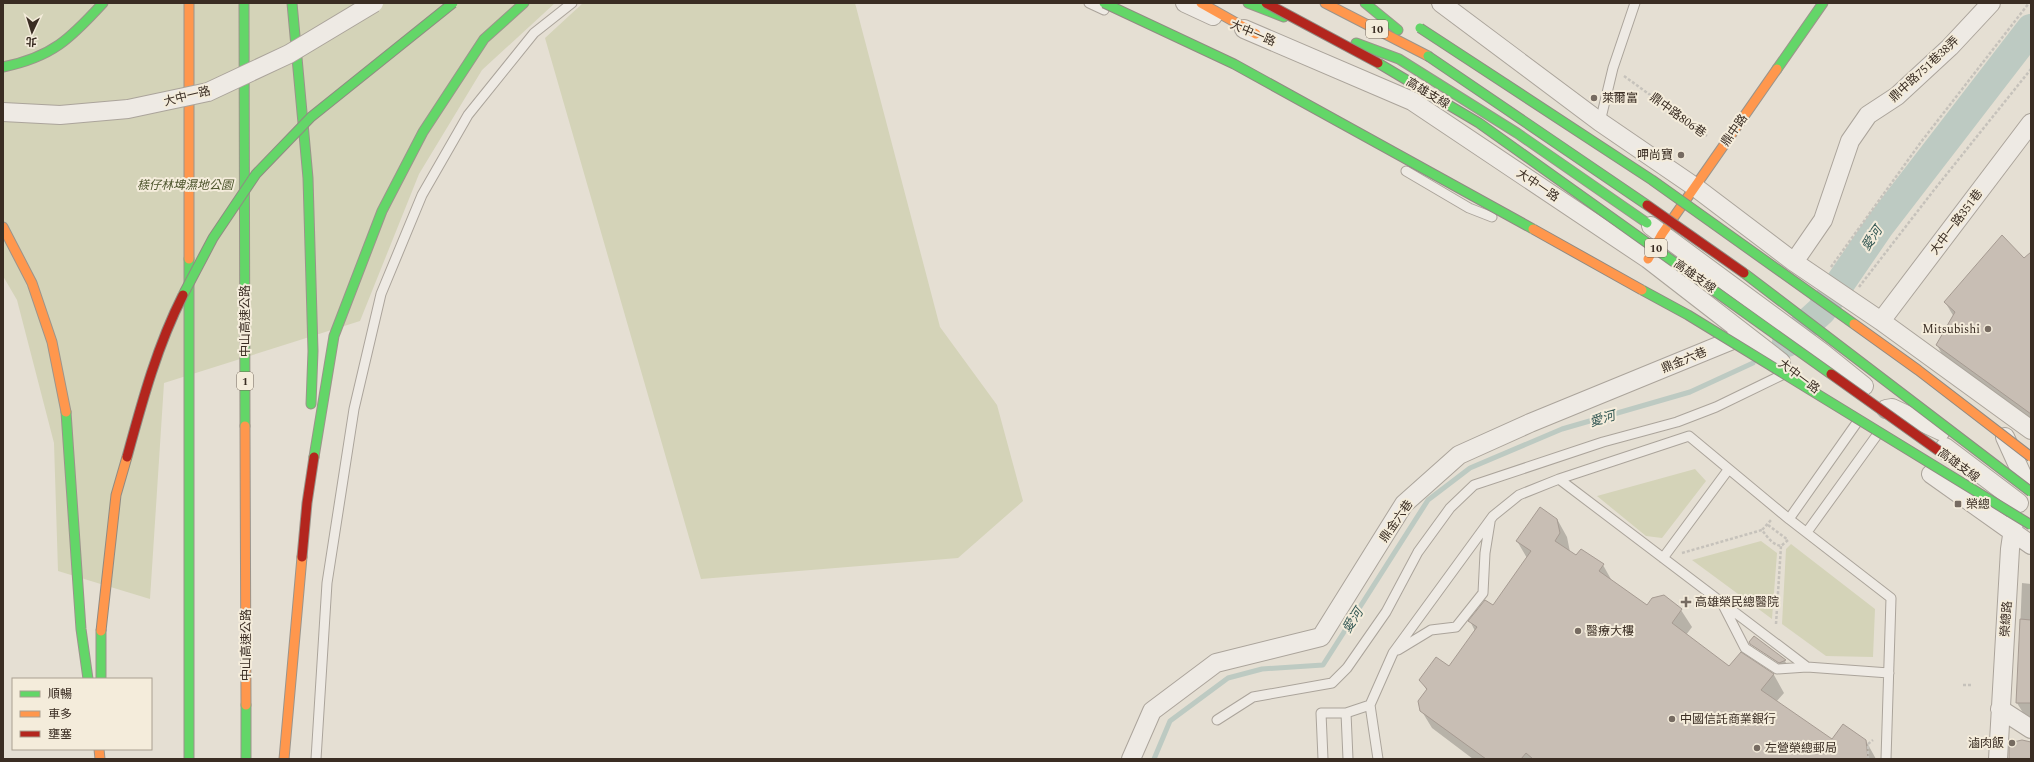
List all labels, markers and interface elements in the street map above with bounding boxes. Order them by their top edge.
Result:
north arrow [12,12,52,52]
street label: 大中一路 [1227,15,1279,52]
road number: 10 [1366,20,1388,38]
street label: 鼎中路751巷38弄 [1885,32,1964,107]
text: 北 [25,33,37,50]
street label: 高雄支線 [1402,73,1453,114]
street label: 大中一路 [162,81,213,112]
street label: 鼎中路806巷 [1645,88,1710,142]
place label: 萊爾富 [1602,89,1638,108]
marker: 萊爾富 [1589,93,1599,103]
street label: 鼎中路 [1716,110,1753,150]
place label: 呷尚寶 [1637,146,1673,165]
marker: 呷尚寶 [1676,150,1686,160]
street label: 大中一路 [1513,164,1563,207]
park label: 檨仔林埤濕地公園 [137,176,235,195]
street label: 大中一路351巷 [1925,185,1987,259]
water label: 愛河 [1856,220,1889,255]
road number: 10 [1645,239,1667,257]
street label: 高雄支線 [1670,255,1720,298]
street label: 中山高速公路 [236,285,255,357]
place label: Mitsubishi [1922,320,1980,339]
marker: Mitsubishi [1983,324,1993,334]
street label: 鼎金六巷 [1658,343,1710,378]
street label: 大中一路 [1774,354,1824,398]
road number: 1 [237,372,253,390]
water label: 愛河 [1587,405,1620,432]
street label: 高雄支線 [1934,444,1984,487]
place label: 榮總 [1966,495,1990,514]
street label: 鼎金六巷 [1375,496,1418,546]
marker: 榮總 [1953,499,1963,509]
place label: 高雄榮民總醫院 [1695,593,1779,612]
marker: 高雄榮民總醫院 [1680,596,1692,608]
street label: 榮總路 [1996,600,2017,638]
water label: 愛河 [1337,602,1370,637]
street label: 中山高速公路 [237,609,256,681]
place label: 醫療大樓 [1586,622,1634,641]
marker: 醫療大樓 [1573,626,1583,636]
legend [12,678,152,750]
text: 順暢 [48,685,72,704]
text: 車多 [48,705,72,724]
place label: 中國信託商業銀行 [1680,710,1776,729]
marker: 中國信託商業銀行 [1667,714,1677,724]
text: 壅塞 [48,725,72,744]
place label: 滷肉飯 [1968,734,2004,753]
marker: 滷肉飯 [2007,738,2017,748]
place label: 左營榮總郵局 [1765,739,1837,758]
marker: 左營榮總郵局 [1752,743,1762,753]

